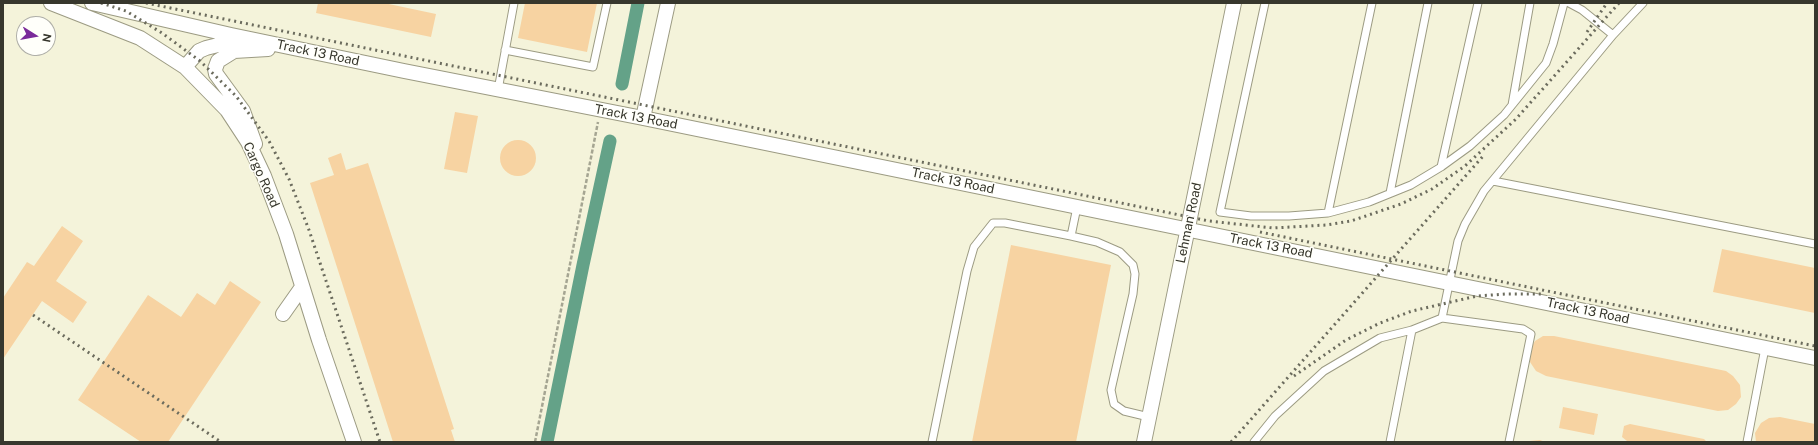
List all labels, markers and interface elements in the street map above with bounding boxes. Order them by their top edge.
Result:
north arrow [16,16,56,56]
text: N [40,33,54,43]
street label: Track 13 Road [275,37,361,69]
street label: Track 13 Road [593,101,679,133]
street label: Cargo Road [240,140,282,210]
street label: Track 13 Road [910,165,996,197]
street label: Lehman Road [1173,181,1205,265]
street label: Track 13 Road [1228,230,1314,262]
street label: Track 13 Road [1545,295,1631,327]

